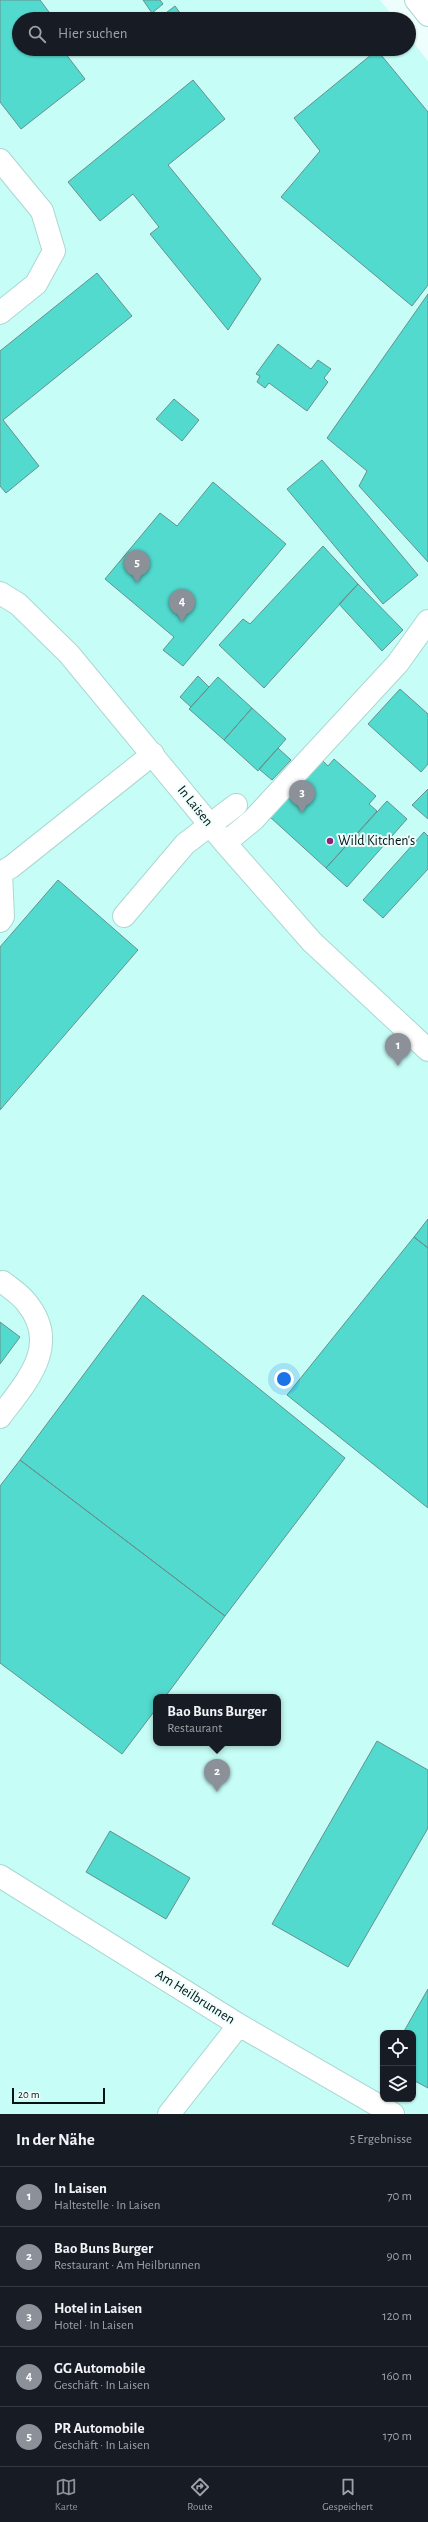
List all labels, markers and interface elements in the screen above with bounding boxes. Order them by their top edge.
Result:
search box [12,12,416,56]
icon: search [26,23,48,45]
text: Hier suchen [58,26,128,41]
pin: 5 [124,550,150,583]
pin: 4 [169,589,195,622]
pin: 3 [289,780,315,813]
street label: In Laisen [175,783,215,829]
place label: Wild Kitchen's [338,834,415,848]
marker: Wild Kitchen's [325,836,335,846]
pin: 1 [385,1033,411,1066]
your location [274,1369,294,1389]
popup [153,1694,281,1746]
text: Bao Buns Burger [167,1704,267,1719]
text: Restaurant [167,1722,222,1735]
pin: 2 [204,1759,230,1792]
street label: Am Heilbrunnen [153,1967,237,2027]
map controls [380,2030,416,2102]
button: locate [380,2030,416,2066]
button: layers [380,2066,416,2102]
scale bar [12,2086,105,2105]
text: 20 m [18,2089,39,2100]
text: In der Nähe [16,2131,95,2148]
text: 5 Ergebnisse [350,2133,412,2146]
text: In Laisen [54,2181,107,2196]
text: 1 [27,2190,31,2203]
text: 70 m [387,2190,412,2203]
text: Haltestelle · In Laisen [54,2199,161,2212]
text: Bao Buns Burger [54,2241,153,2256]
text: 2 [26,2250,32,2263]
text: 90 m [386,2250,412,2263]
text: Restaurant · Am Heilbrunnen [54,2259,200,2272]
text: Hotel in Laisen [54,2301,142,2316]
text: 3 [26,2310,32,2323]
text: 120 m [382,2310,412,2323]
text: Hotel · In Laisen [54,2319,134,2332]
text: GG Automobile [54,2361,145,2376]
text: 4 [26,2370,32,2383]
text: 160 m [382,2370,412,2383]
text: Geschäft · In Laisen [54,2379,150,2392]
text: PR Automobile [54,2421,145,2436]
text: 5 [26,2430,32,2443]
text: 170 m [383,2430,412,2443]
text: Geschäft · In Laisen [54,2439,150,2452]
tab: Karte [55,2476,78,2513]
tab: Route [187,2476,213,2513]
tab: Gespeichert [322,2476,373,2513]

